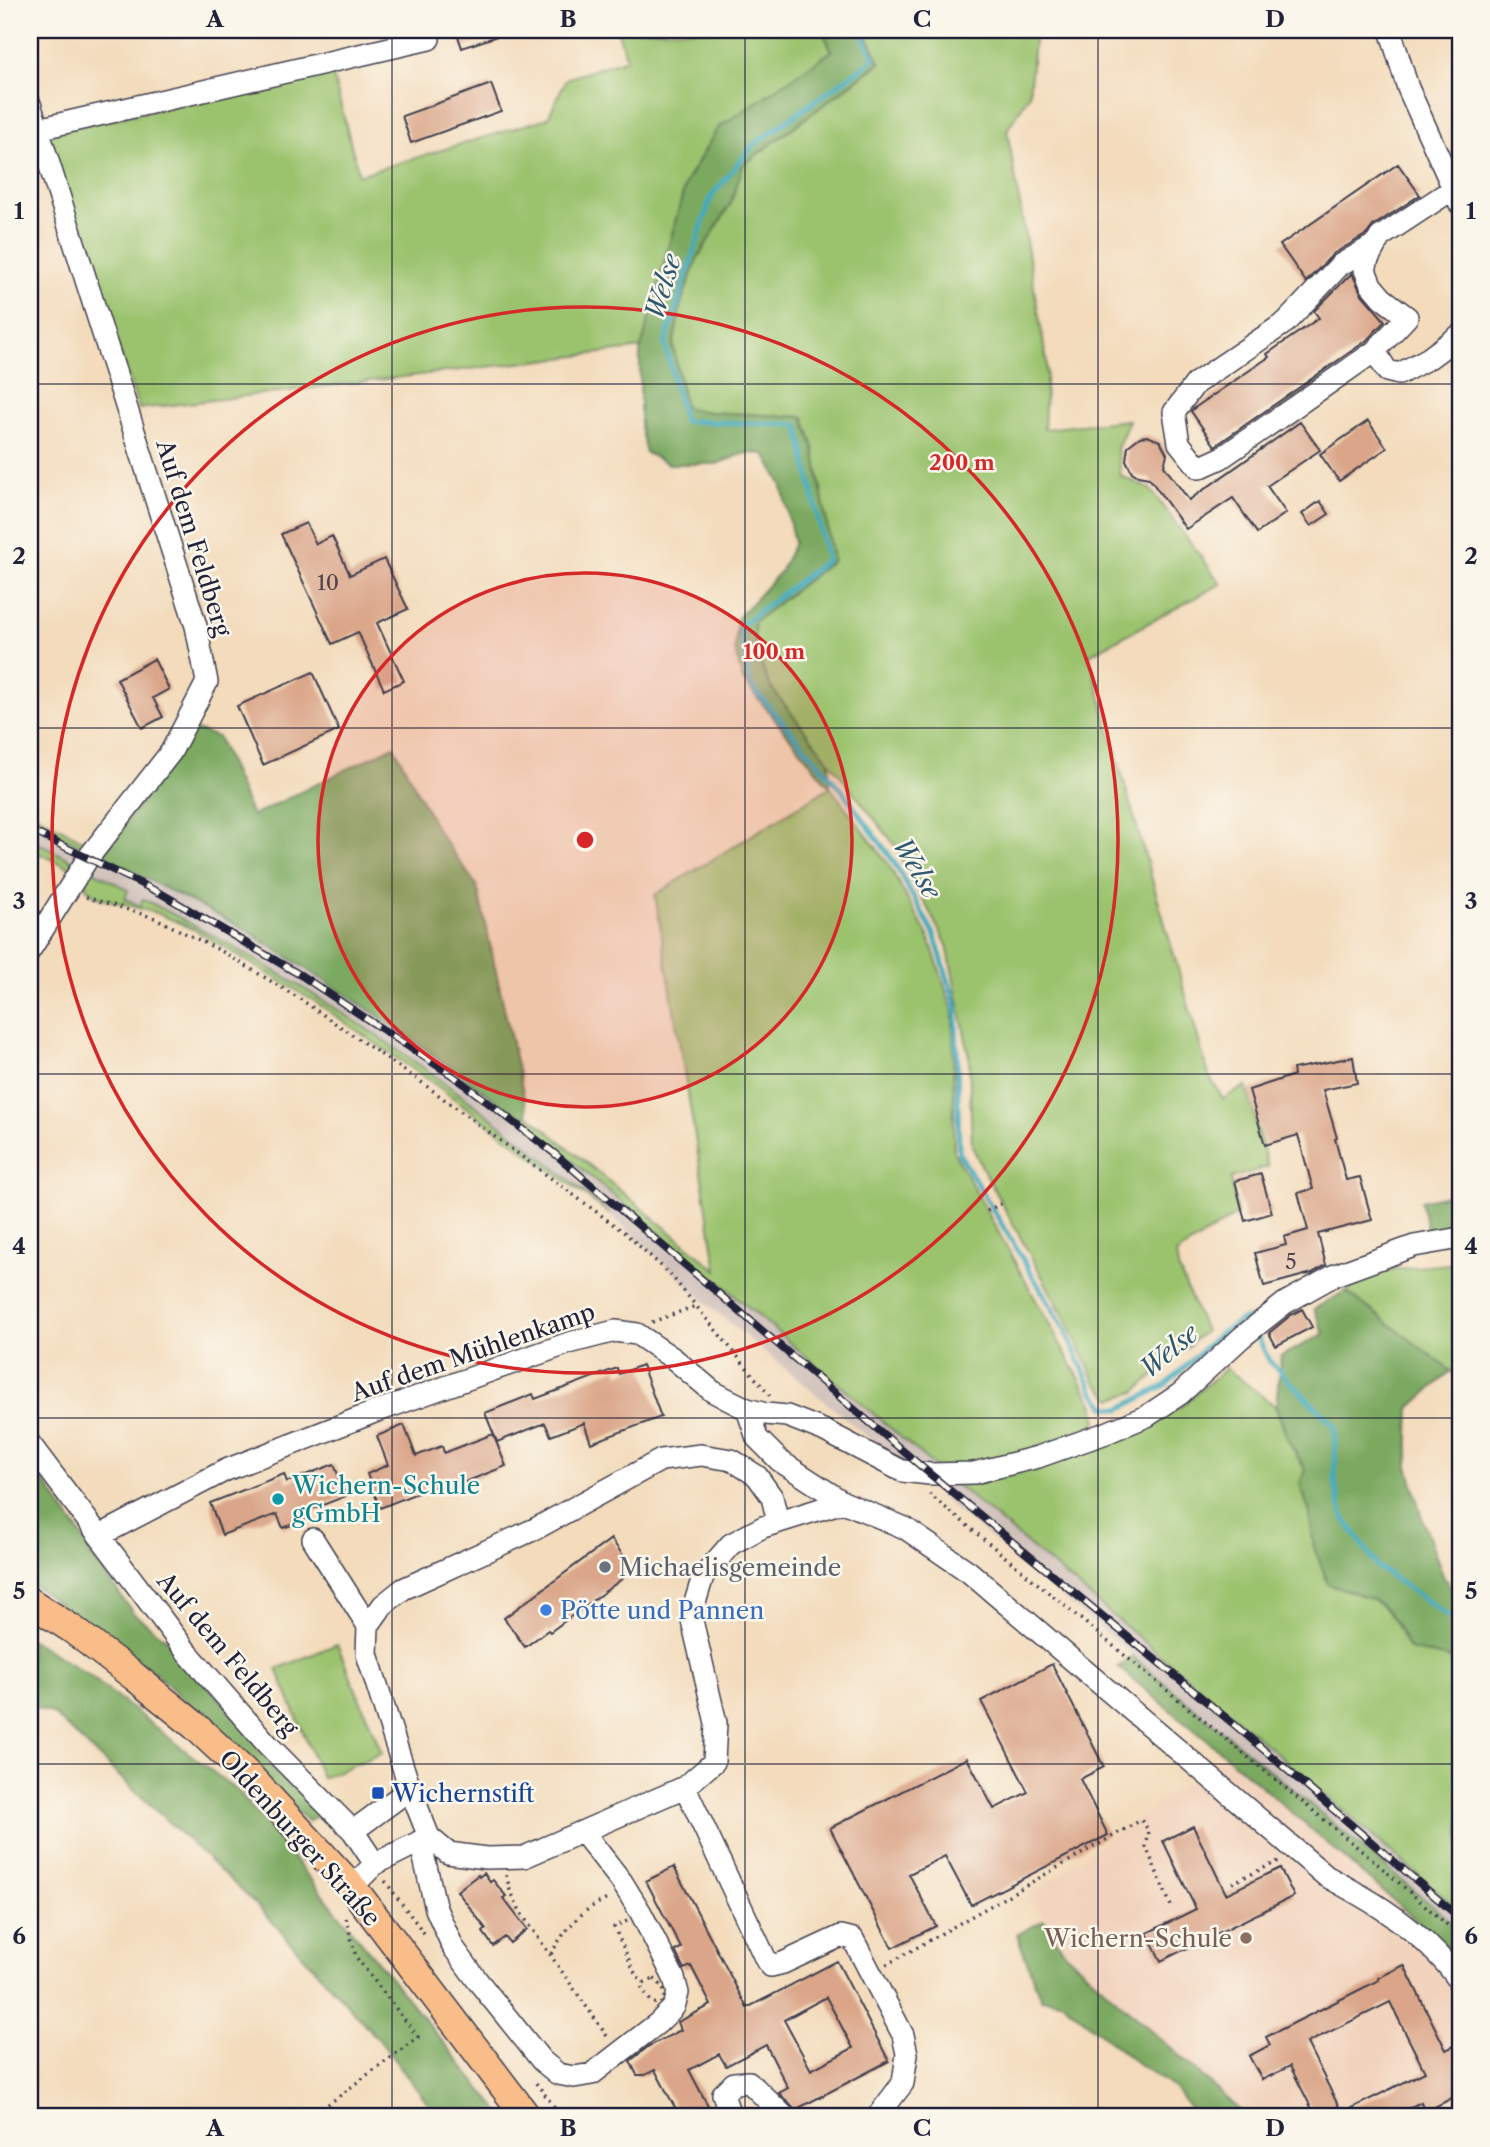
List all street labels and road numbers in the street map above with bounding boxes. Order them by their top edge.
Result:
street label: Auf dem Feldberg [150,435,238,640]
street label: Auf dem Mühlenkamp [346,1297,599,1408]
street label: Auf dem Feldberg [151,1566,305,1742]
street label: Oldenburger Straße [213,1744,387,1932]

